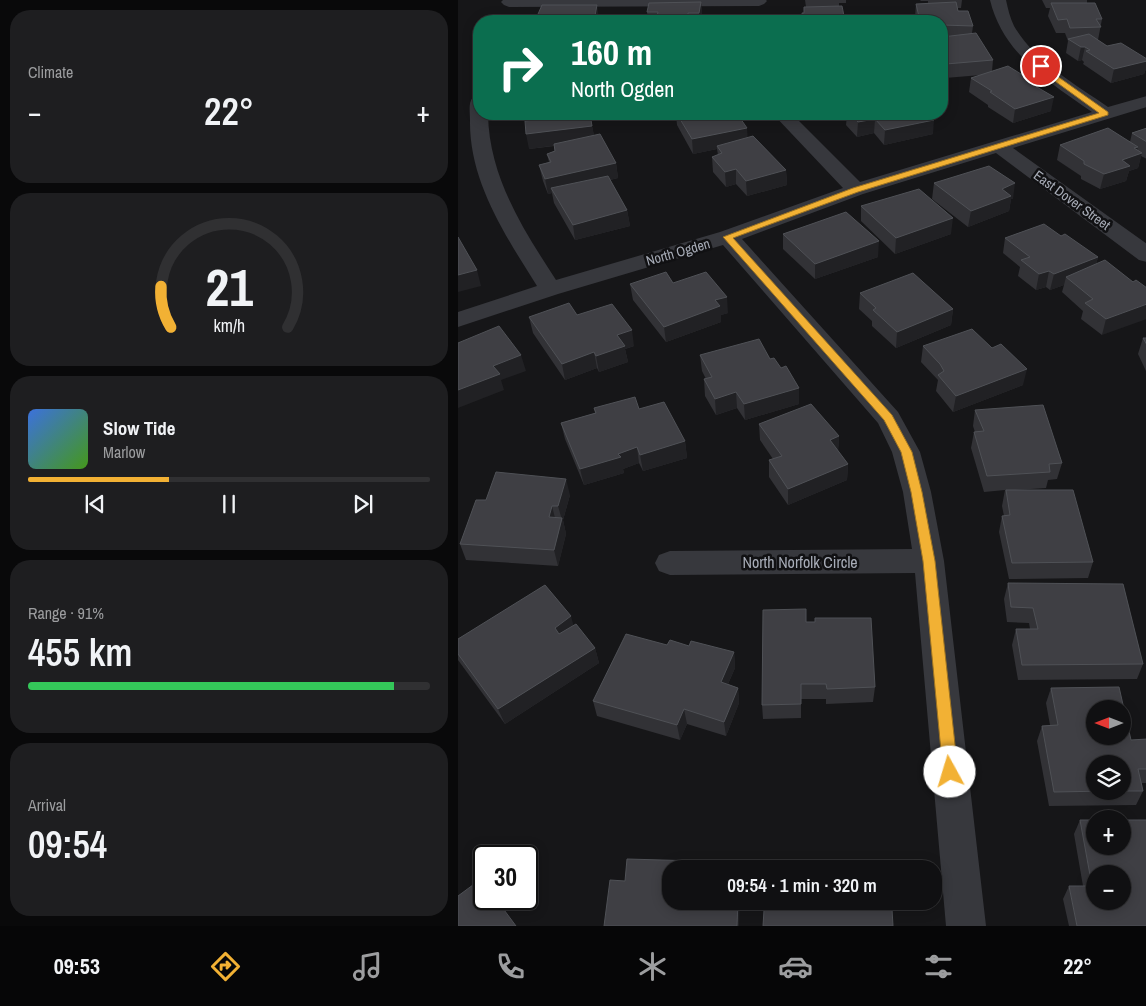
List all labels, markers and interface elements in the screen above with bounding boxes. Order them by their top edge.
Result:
text: 160 m [571,29,652,76]
icon: right [488,35,553,100]
pin [1020,45,1062,87]
icon: arrive [1027,52,1055,80]
text: Climate [28,61,73,83]
text: North Ogden [571,74,674,104]
text: 22° [204,86,254,137]
text: − [28,93,41,131]
text: + [417,93,430,131]
street label: East Dover Street [1030,166,1114,234]
street label: North Ogden [644,234,712,270]
text: 21 [205,252,253,322]
text: km/h [213,314,245,338]
text: Slow Tide [103,415,175,441]
text: Marlow [103,441,145,463]
icon: previous [81,490,109,518]
icon: pause [215,490,243,518]
icon: next [349,490,377,518]
street label: North Norfolk Circle [742,551,858,573]
text: Range · 91% [28,602,104,624]
text: 455 km [28,627,132,678]
north arrow [1086,700,1130,745]
map controls [1086,700,1131,910]
position arrow [923,745,975,797]
button: layers [1086,755,1131,800]
text: Arrival [28,794,66,816]
button: + [1086,810,1131,855]
text: 09:54 [28,819,107,870]
speed limit sign: 30 [473,845,538,910]
button: − [1086,865,1131,910]
text: 09:54 · 1 min · 320 m [727,872,877,898]
icon: directions [208,949,243,984]
icon: music [350,949,385,984]
icon: phone [493,949,528,984]
icon: climate [635,949,670,984]
icon: car [778,949,813,984]
icon: filters [921,949,956,984]
text: 09:53 [54,951,100,981]
text: 22° [1063,951,1092,981]

